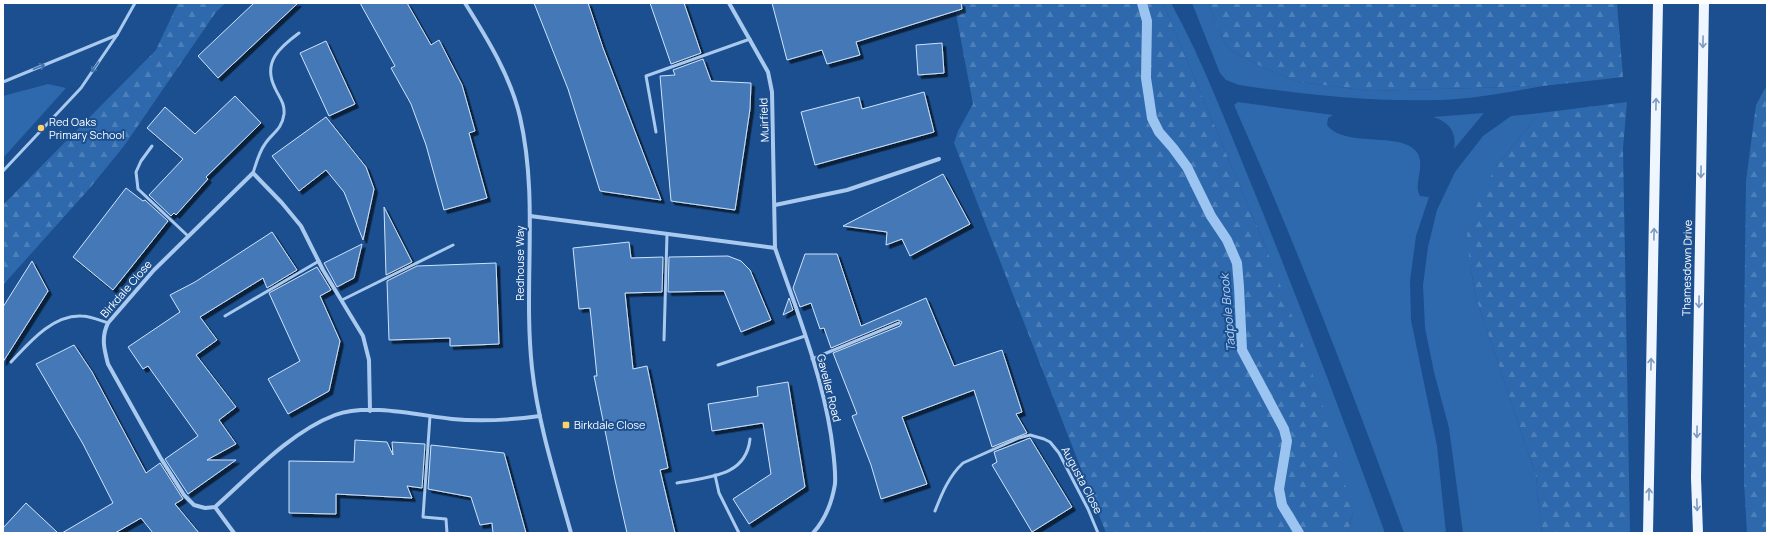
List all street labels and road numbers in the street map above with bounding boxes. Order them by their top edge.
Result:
street label: Muirfield [755,98,772,143]
street label: Thamesdown Drive [1678,219,1695,316]
street label: Redhouse Way [512,225,527,301]
street label: Birkdale Close [96,256,155,321]
street label: Gaveller Road [814,352,845,423]
street label: Augusta Close [1058,444,1107,517]

